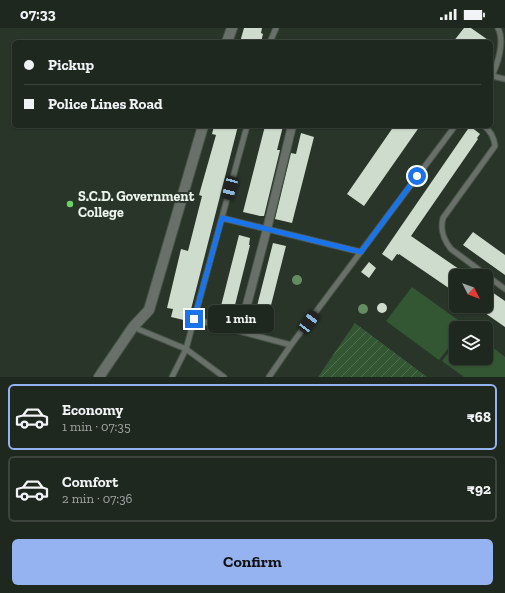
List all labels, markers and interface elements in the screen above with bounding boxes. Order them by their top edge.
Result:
text: 07:33 [20,5,56,23]
text: Pickup [48,56,94,74]
text: Police Lines Road [48,95,163,113]
route start [408,167,426,185]
car [221,175,239,201]
place label: S.C.D. Government College [78,188,195,221]
marker: S.C.D. Government College [65,199,75,209]
north arrow [449,269,493,313]
map controls [449,269,493,365]
callout: 1 min [208,305,274,333]
car [297,309,321,335]
route end [185,310,203,328]
text: 1 min [226,311,256,326]
button: layers [449,321,493,365]
icon: car [14,399,50,435]
text: Economy [62,401,123,419]
text: ₹68 [467,408,491,426]
text: 1 min · 07:35 [62,419,131,434]
icon: car [14,471,50,507]
text: Comfort [62,473,118,491]
text: ₹92 [467,480,491,498]
text: 2 min · 07:36 [62,491,133,506]
button: Confirm [12,539,493,585]

